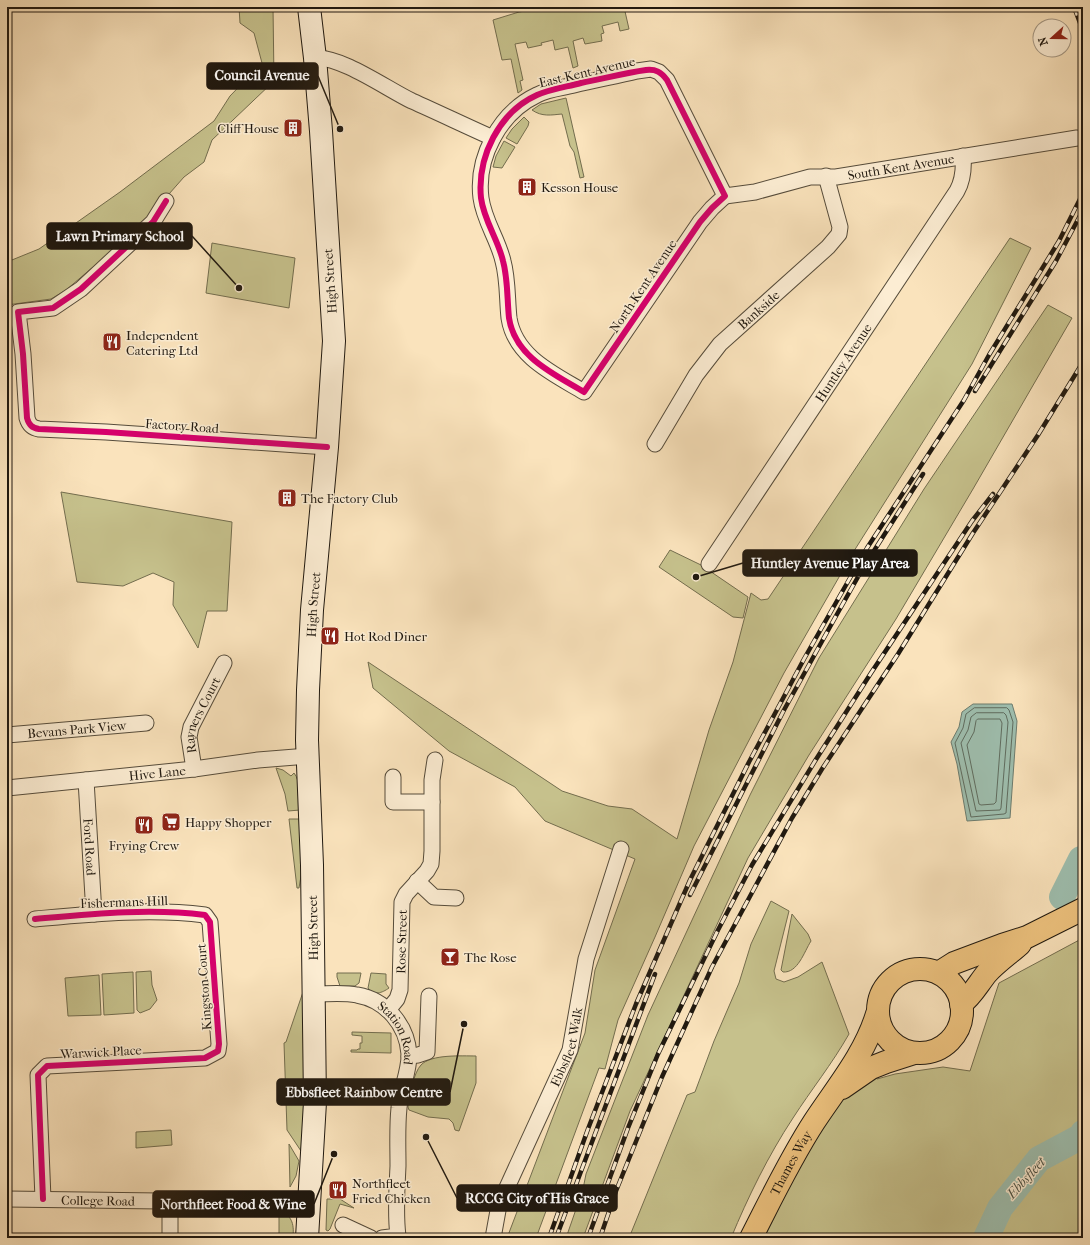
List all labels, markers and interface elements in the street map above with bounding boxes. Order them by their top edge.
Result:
north arrow [1032,18,1072,58]
text: N [1035,35,1051,48]
street label: East Kent Avenue [537,53,637,90]
callout: Council Avenue [207,63,318,89]
text: Council Avenue [215,67,309,84]
building icon: Cliff House [282,117,304,139]
place label: Cliff House [217,121,280,136]
street label: South Kent Avenue [846,150,956,183]
building icon: Kesson House [516,176,538,198]
place label: Kesson House [541,180,619,195]
callout: Lawn Primary School [47,223,192,249]
text: Lawn Primary School [56,228,184,245]
street label: North Kent Avenue [606,236,680,335]
street label: High Street [320,247,340,314]
street label: Bankside [734,287,783,332]
street label: Huntley Avenue [812,320,875,405]
place label: Independent Catering Ltd [126,328,199,358]
restaurant icon: Independent Catering Ltd [101,331,123,353]
street label: Factory Road [145,416,220,436]
building icon: The Factory Club [276,487,298,509]
place label: The Factory Club [301,491,398,506]
callout: Huntley Avenue Play Area [743,550,917,576]
text: Huntley Avenue Play Area [751,555,910,572]
street label: High Street [303,571,323,638]
restaurant icon: Hot Rod Diner [319,625,341,647]
place label: Hot Rod Diner [344,629,427,644]
street label: Rayners Court [181,674,223,754]
street label: Bevans Park View [27,717,127,741]
street label: Hive Lane [128,762,187,783]
supermarket icon: Happy Shopper [160,811,182,833]
restaurant icon: Frying Crew [133,814,155,836]
place label: Happy Shopper [185,815,272,830]
street label: Ford Road [81,818,99,877]
place label: Frying Crew [109,838,180,853]
street label: Fishermans Hill [80,893,169,911]
street label: High Street [305,895,321,961]
street label: Rose Street [393,909,409,974]
street label: Kingston Court [193,943,215,1031]
bar icon: The Rose [439,946,461,968]
place label: The Rose [464,950,517,965]
street label: Station Road [375,997,417,1067]
street label: Ebbsfleet Walk [547,1006,585,1089]
street label: Warwick Place [59,1042,143,1062]
callout: Ebbsfleet Rainbow Centre [277,1079,450,1105]
text: Ebbsfleet Rainbow Centre [286,1084,443,1101]
street label: Thames Way [767,1127,815,1198]
water label: Ebbsfleet [1002,1153,1050,1203]
place label: Northfleet Fried Chicken [352,1176,431,1206]
restaurant icon: Northfleet Fried Chicken [327,1179,349,1201]
callout: RCCG City of His Grace [457,1185,617,1211]
text: RCCG City of His Grace [465,1190,609,1207]
callout: Northfleet Food & Wine [153,1191,314,1217]
street label: College Road [61,1192,136,1208]
text: Northfleet Food & Wine [160,1196,306,1213]

